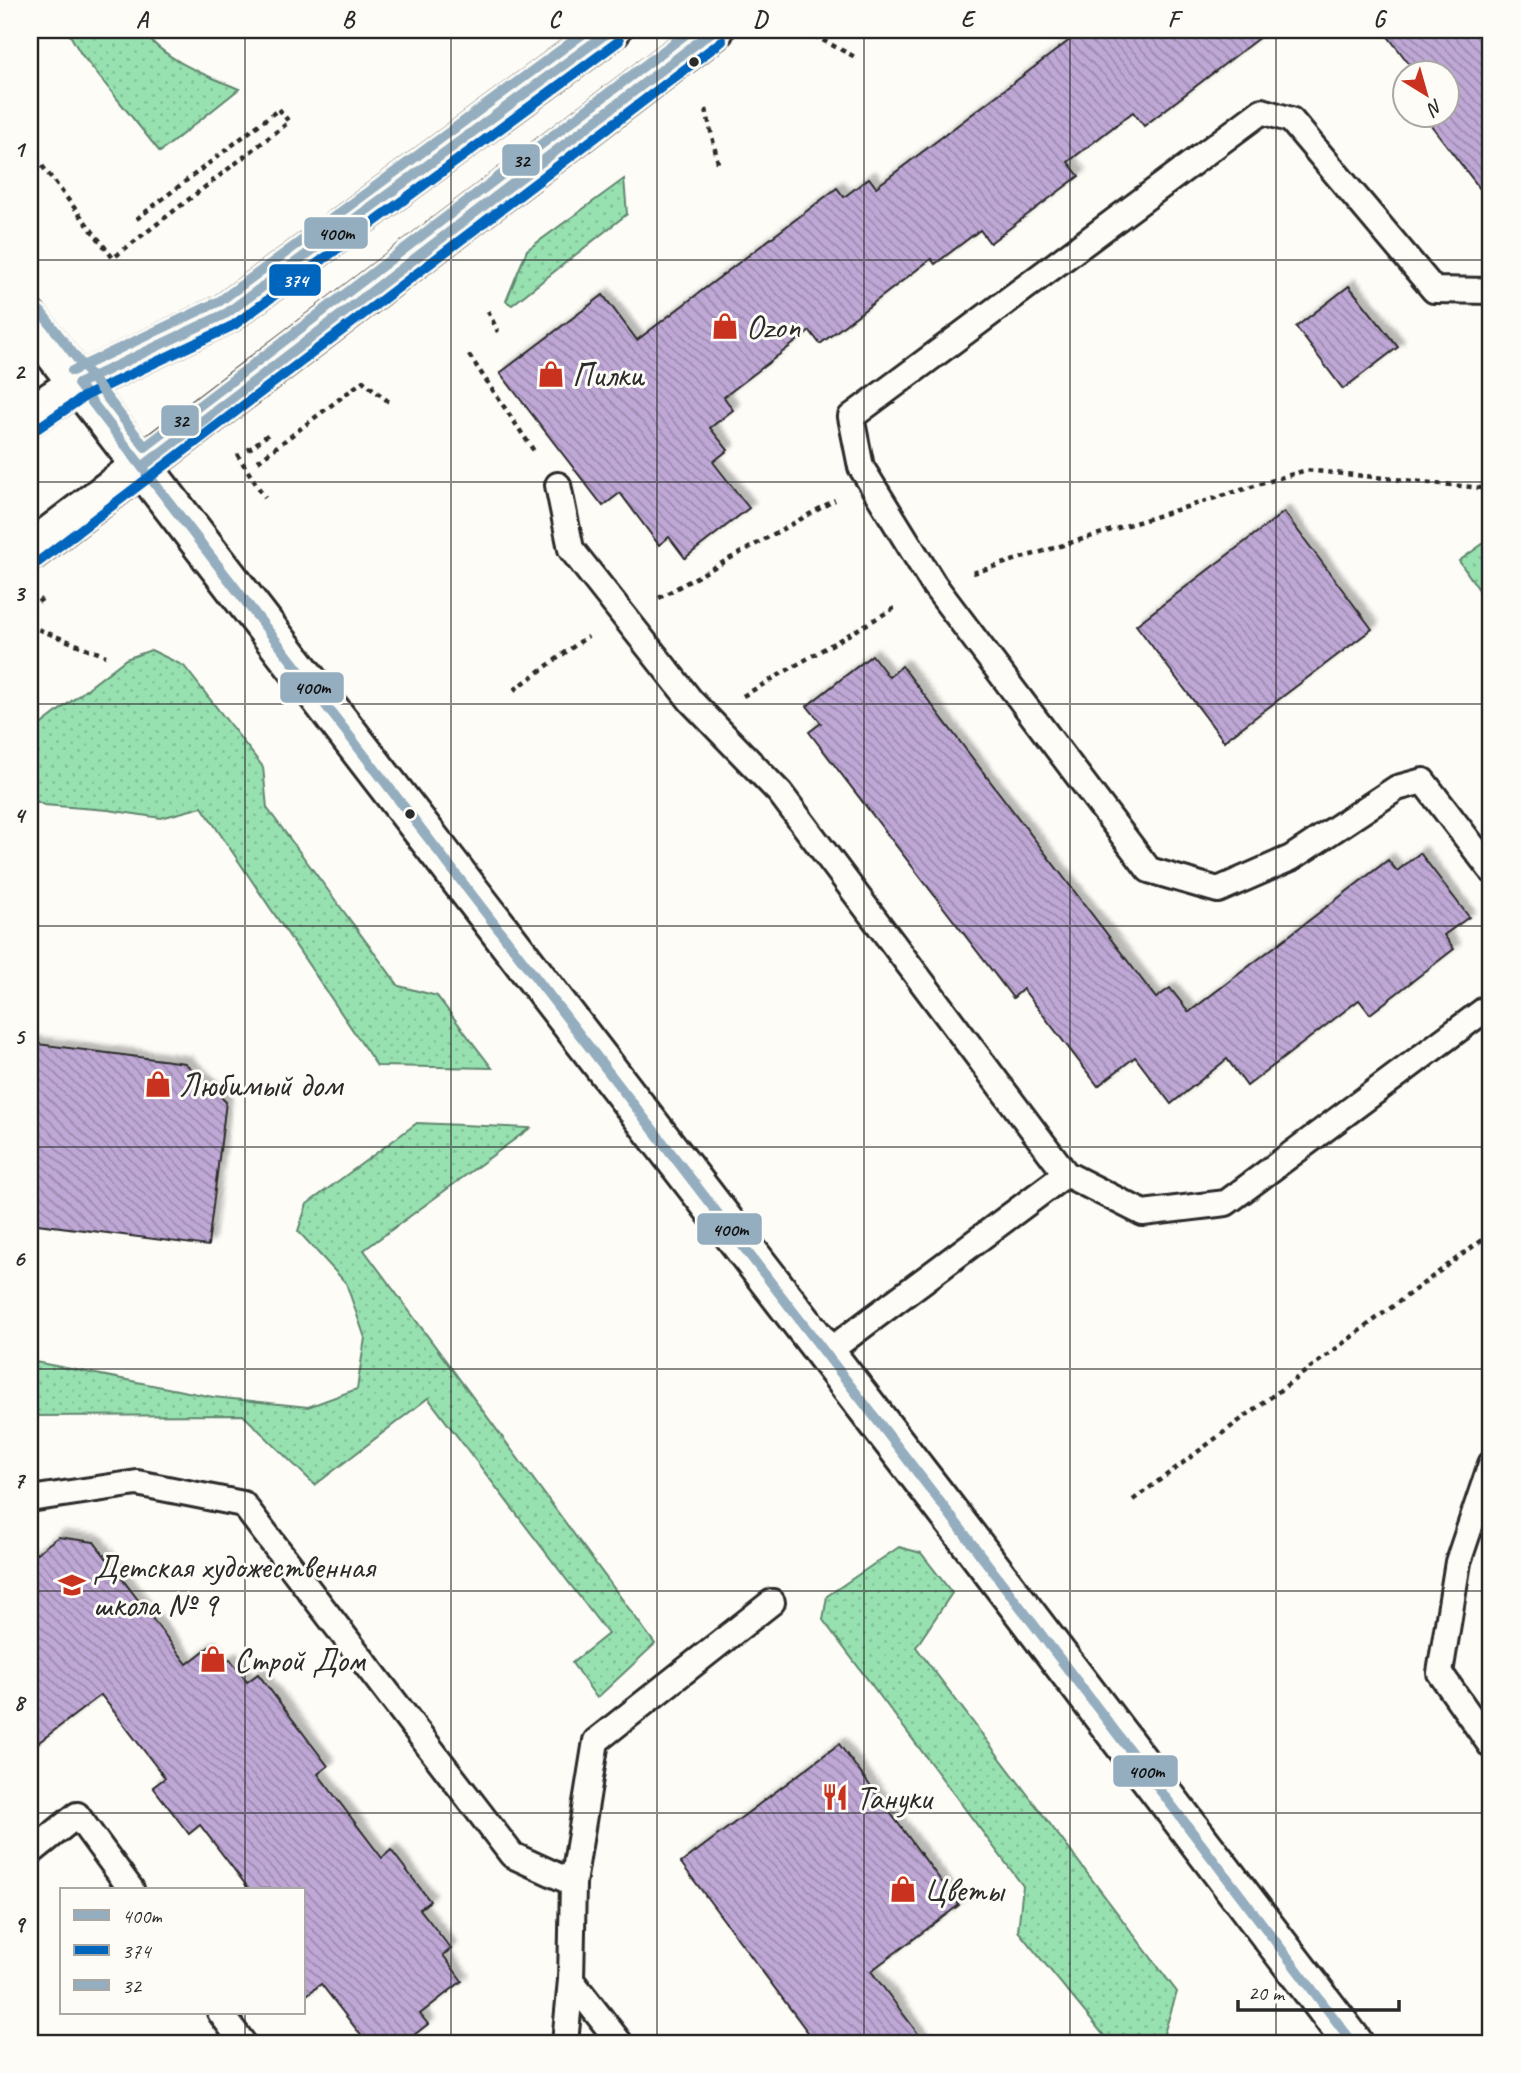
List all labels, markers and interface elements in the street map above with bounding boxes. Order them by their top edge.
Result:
text: A [136,5,150,34]
text: B [342,5,356,34]
text: C [549,5,563,34]
text: D [753,5,769,34]
text: E [961,5,977,34]
text: F [1168,5,1184,34]
text: G [1373,5,1388,34]
unlabelled marker [687,55,701,69]
north arrow [1392,60,1462,130]
text: N [1421,94,1448,122]
text: 1 [14,135,27,164]
line badge: 32 [501,143,541,177]
text: 32 [512,149,532,173]
line badge: 400т [303,216,369,250]
text: 400т [318,222,356,246]
line badge: 374 [268,263,322,297]
text: 374 [282,269,310,293]
place label: Ozon [746,306,800,348]
shop icon: Ozon [710,311,740,341]
place label: Пилки [572,354,646,396]
text: 2 [14,357,27,386]
shop icon: Пилки [536,359,566,389]
line badge: 32 [160,404,200,437]
text: 32 [171,409,191,433]
text: 3 [14,579,27,608]
line badge: 400т [279,671,345,704]
text: 400т [294,676,332,700]
text: 4 [14,801,27,830]
unlabelled marker [403,807,417,821]
text: 5 [14,1022,26,1051]
place label: Любимый дом [179,1064,345,1106]
shop icon: Любимый дом [143,1069,173,1099]
line badge: 400т [696,1212,763,1246]
text: 400т [712,1218,750,1242]
text: 6 [14,1244,27,1273]
text: 7 [14,1466,27,1495]
place label: Детская художественная школа № 9 [93,1546,377,1626]
school or university icon: Детская художественная школа № 9 [57,1570,87,1600]
place label: Строй Дом [234,1639,367,1681]
shop icon: Строй Дом [198,1644,228,1674]
text: 8 [14,1688,27,1717]
line badge: 400т [1112,1754,1179,1788]
text: 400т [1128,1760,1166,1784]
place label: Тануки [856,1777,934,1819]
restaurant icon: Тануки [820,1782,850,1812]
place label: Цветы [924,1869,1006,1911]
shop icon: Цветы [888,1874,918,1904]
legend [60,1888,304,2014]
text: 400т [122,1903,162,1929]
text: 9 [14,1910,27,1939]
text: 374 [122,1938,153,1964]
scale bar [1238,1968,1398,2012]
text: 32 [122,1973,142,1999]
text: 20 m [1248,1980,1286,2006]

